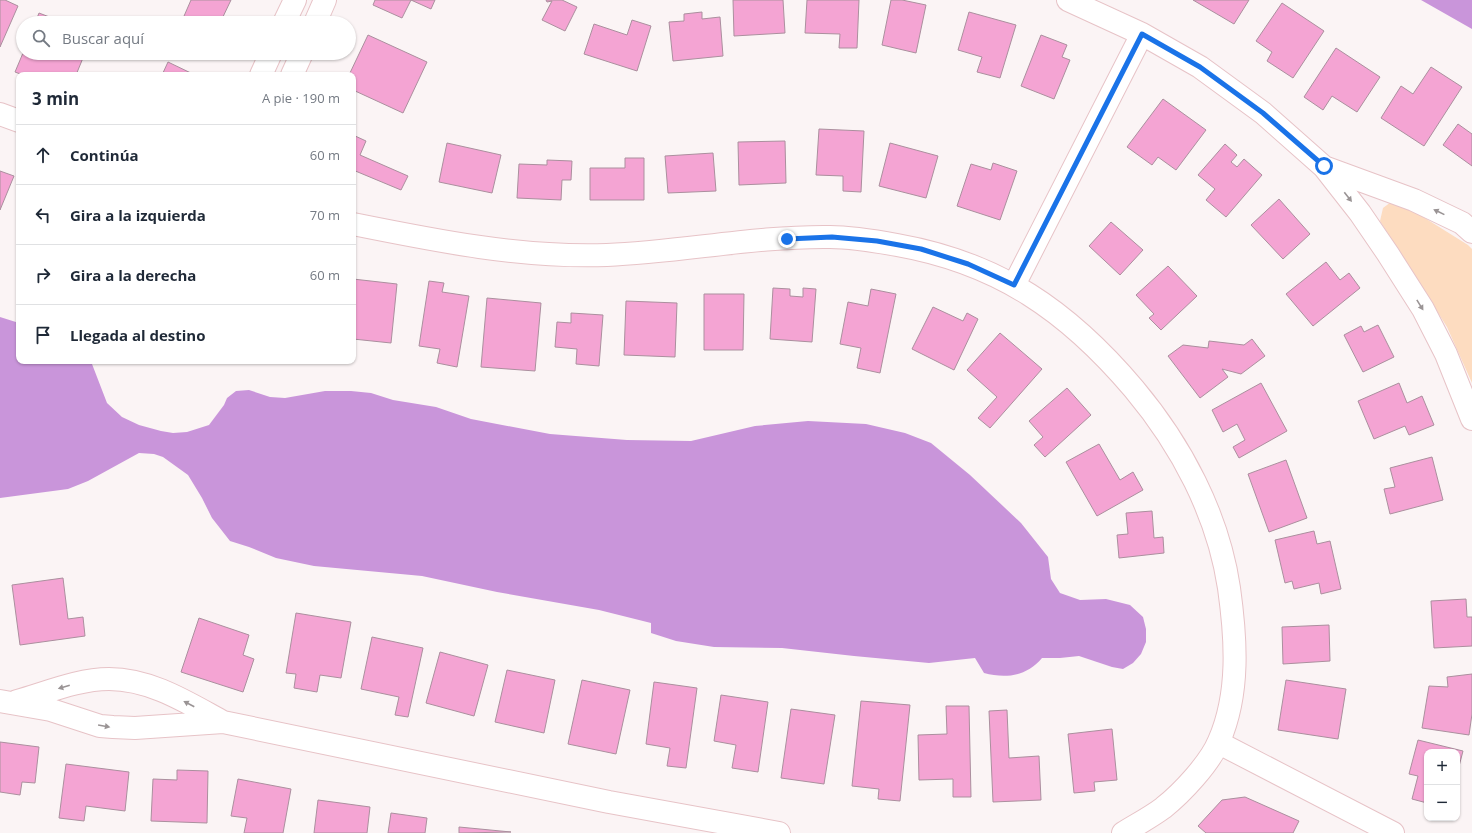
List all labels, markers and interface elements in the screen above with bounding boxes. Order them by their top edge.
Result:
search box [16,16,356,60]
icon: search [30,27,52,49]
text: Buscar aquí [62,28,144,48]
text: 3 min [32,87,79,110]
text: A pie · 190 m [262,89,340,107]
icon: ahead [32,144,54,166]
text: Continúa [70,145,139,165]
text: 60 m [310,146,340,164]
route start [1315,157,1333,175]
one-way arrow [1343,192,1352,203]
icon: left [32,204,54,226]
text: Gira a la izquierda [70,205,206,225]
text: 70 m [310,206,340,224]
one-way arrow [1433,209,1445,215]
route end [778,230,796,248]
icon: right [32,264,54,286]
text: Gira a la derecha [70,265,196,285]
text: 60 m [310,266,340,284]
one-way arrow [1416,300,1424,310]
icon: arrive [32,324,54,346]
text: Llegada al destino [70,325,205,345]
one-way arrow [58,684,70,690]
one-way arrow [183,701,195,707]
one-way arrow [98,723,110,729]
map controls [1424,749,1460,821]
button: + [1424,749,1460,785]
button: − [1424,785,1460,821]

